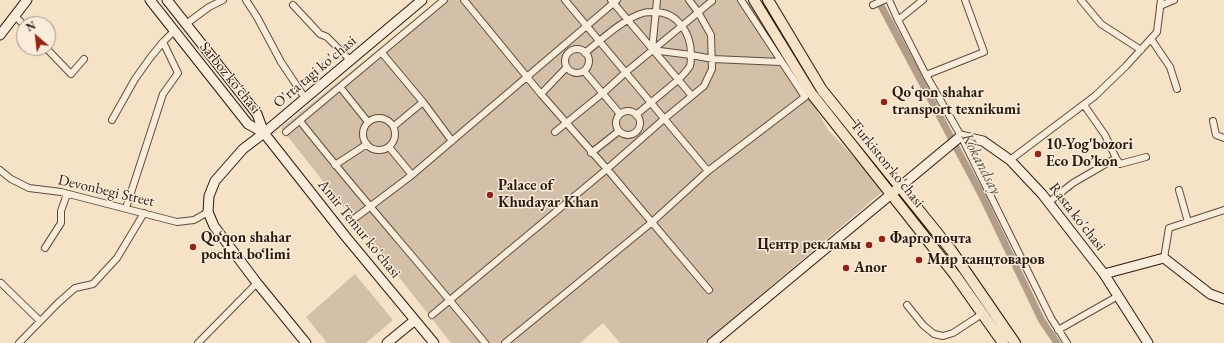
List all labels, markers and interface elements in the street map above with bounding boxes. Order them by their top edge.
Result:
north arrow [16,16,56,56]
text: N [24,18,38,35]
street label: O'rta tagi ko'chasi [270,32,360,112]
street label: Sarboz ko'chasi [196,38,264,118]
place label: Qoʻqon shahar transport texnikumi [892,84,1021,119]
marker: Qoʻqon shahar transport texnikumi [879,97,889,107]
street label: Turkiston ko'chasi [846,117,928,211]
water label: Kokandsay [957,130,1005,198]
place label: 10-Yog'bozori Eco Do’kon [1046,136,1133,171]
marker: 10-Yog'bozori Eco Do’kon [1033,149,1043,159]
street label: Devonbegi Street [56,171,156,211]
street label: Amir Temur ko'chasi [314,176,404,282]
place label: Palace of Khudayar Khan [498,177,599,212]
street label: Rasta ko'chasi [1045,180,1109,254]
marker: Palace of Khudayar Khan [485,190,495,200]
place label: Qo‘qon shahar pochta bo‘limi [201,229,291,264]
place label: Фарго почта [890,230,972,248]
marker: Фарго почта [877,234,887,244]
place label: Центр рекламы [757,236,861,254]
marker: Центр рекламы [864,240,874,250]
marker: Qo‘qon shahar pochta bo‘limi [188,242,198,252]
place label: Мир канцтоваров [927,251,1045,269]
marker: Мир канцтоваров [914,255,924,265]
place label: Anor [854,259,887,277]
marker: Anor [841,263,851,273]

